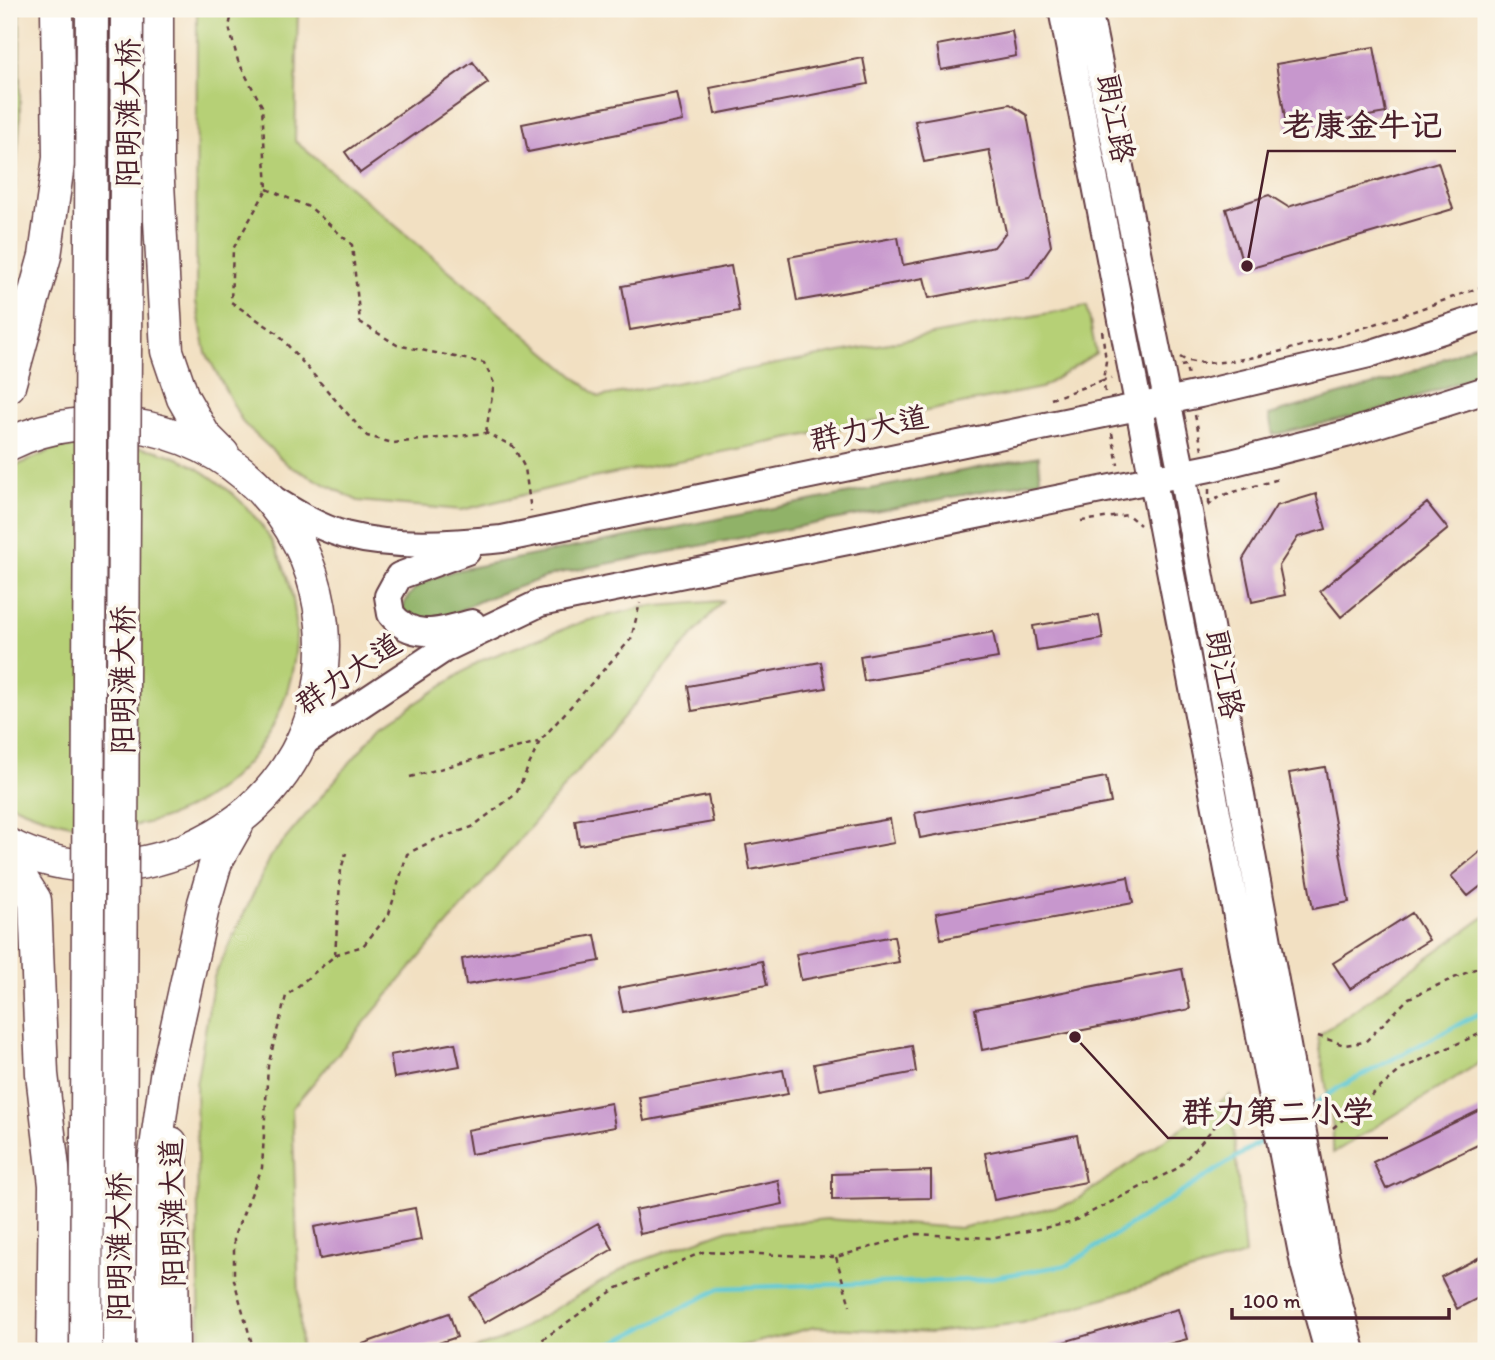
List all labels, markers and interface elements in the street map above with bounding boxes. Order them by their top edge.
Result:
street label: 阳明滩大桥 [109,38,146,188]
street label: 朗江路 [1089,70,1143,166]
callout: 老康金牛记 [1268,98,1456,151]
text: 老康金牛记 [1282,106,1442,144]
street label: 群力大道 [806,397,932,459]
street label: 阳明滩大桥 [104,605,141,755]
street label: 群力大道 [288,624,408,722]
street label: 朗江路 [1198,626,1252,722]
callout: 群力第二小学 [1168,1085,1388,1138]
text: 群力第二小学 [1182,1093,1374,1131]
street label: 阳明滩大道 [152,1138,192,1288]
street label: 阳明滩大桥 [100,1172,137,1322]
scale bar [1232,1276,1450,1320]
text: 100 m [1243,1288,1301,1313]

